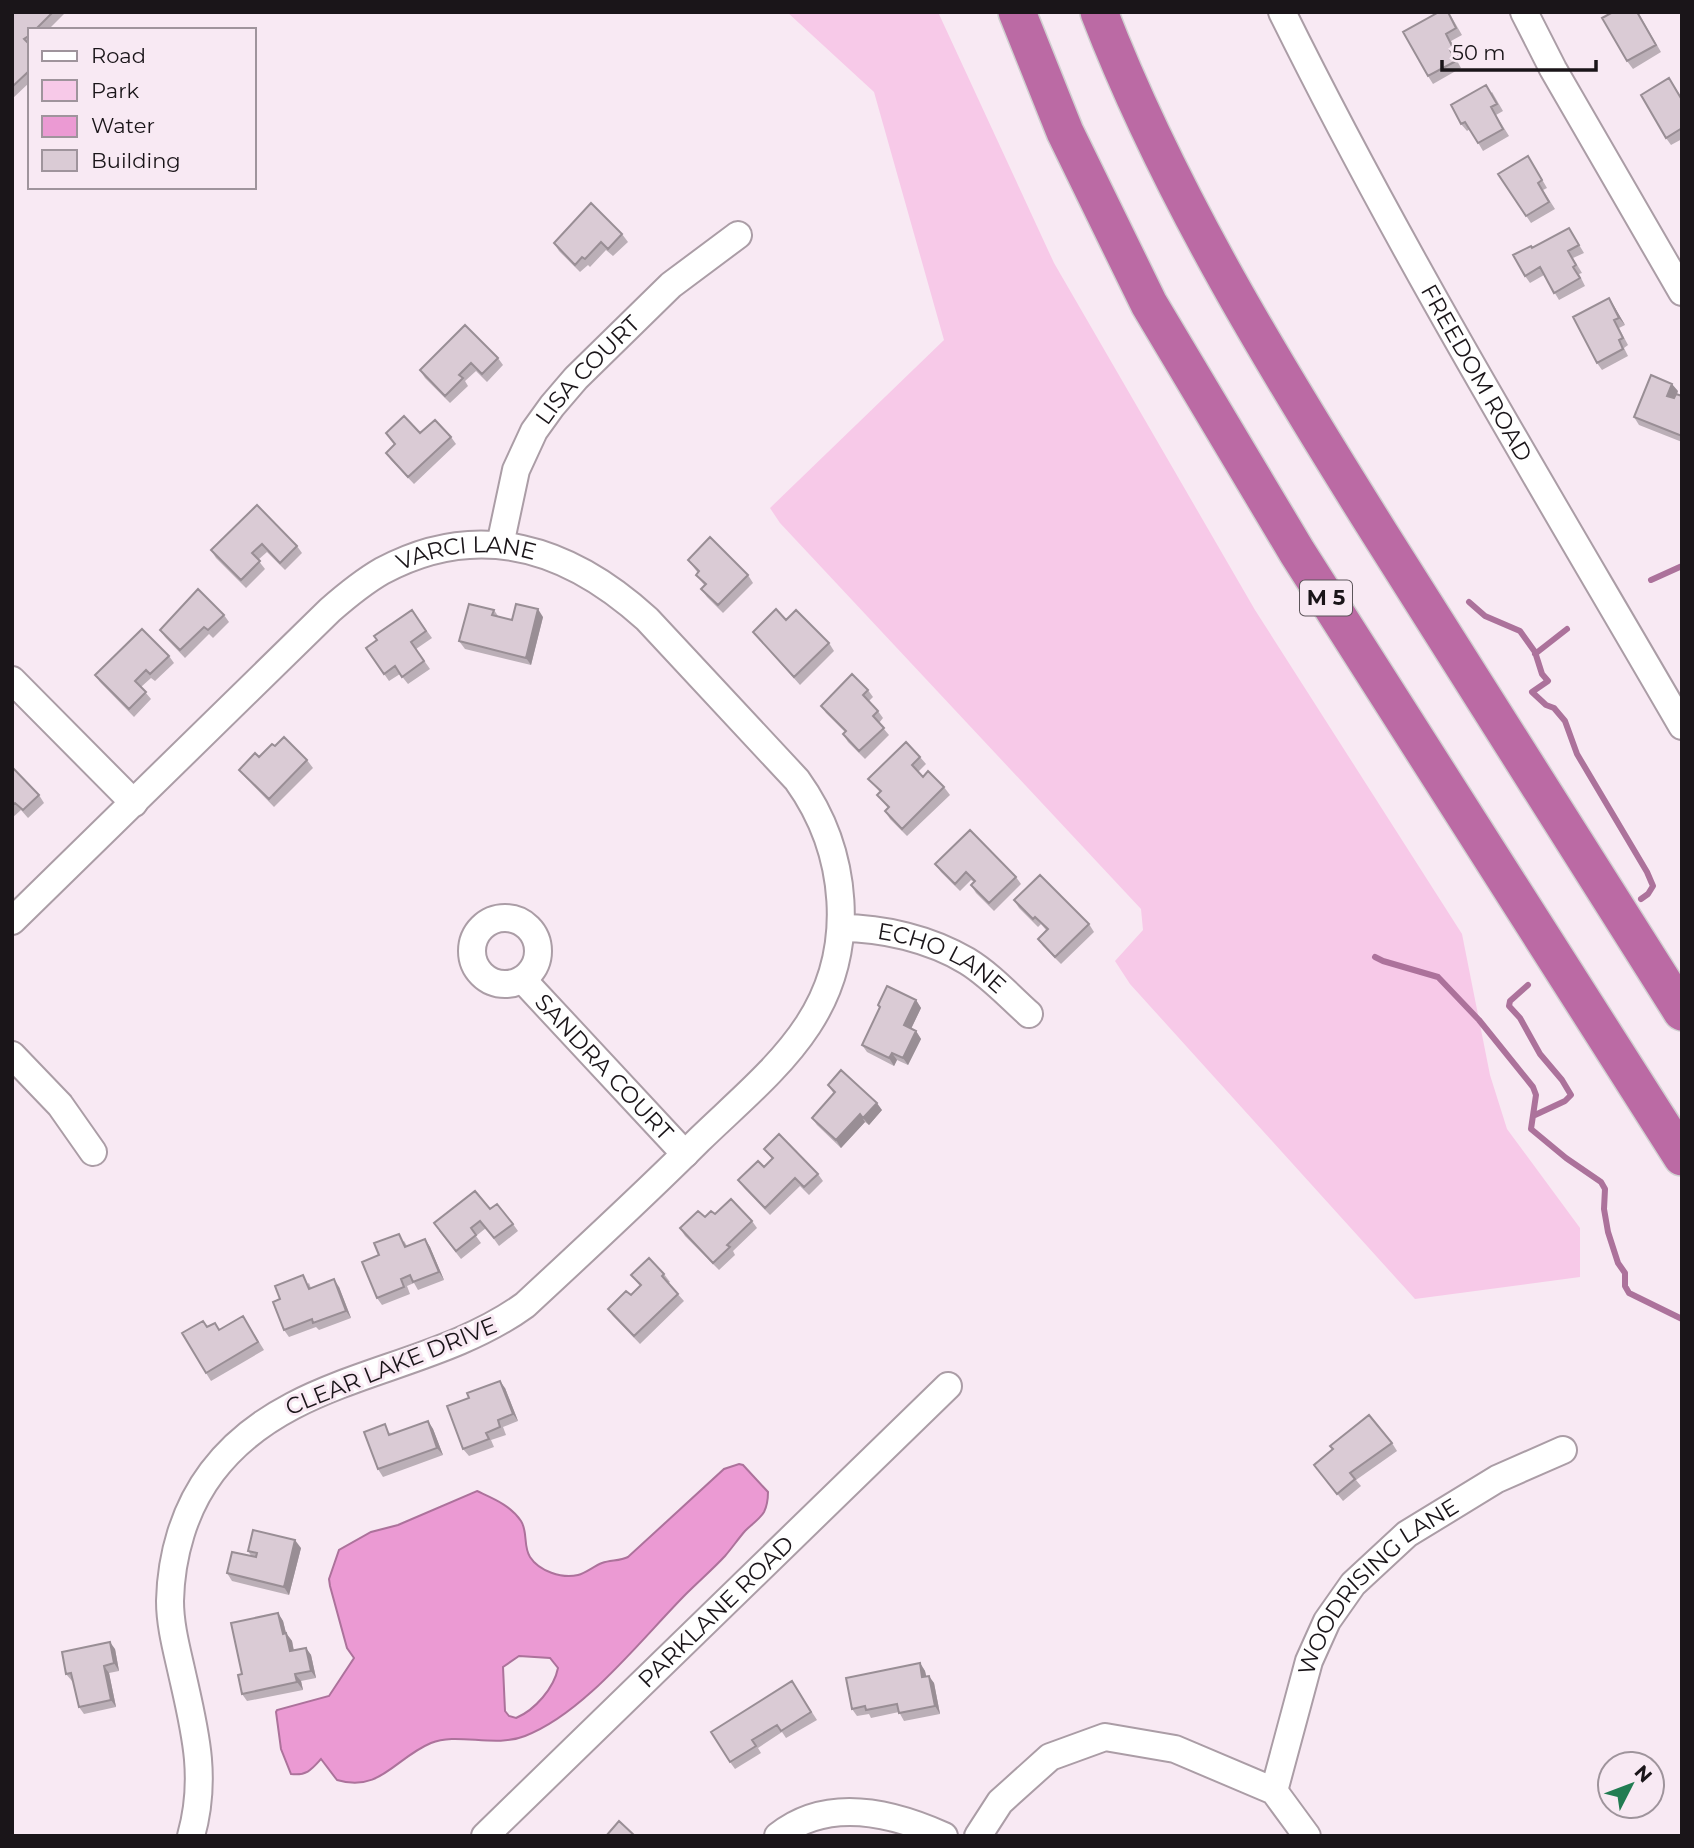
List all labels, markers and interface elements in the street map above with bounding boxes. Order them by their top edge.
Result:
legend [28,28,256,189]
scale bar [1442,28,1596,72]
text: 50 m [1452,40,1506,65]
text: Road [91,43,146,68]
text: Park [91,78,139,103]
text: Water [91,113,155,138]
text: Building [91,148,181,173]
street label: FREEDOM ROAD [1415,279,1538,466]
street label: LISA COURT [529,309,646,430]
street label: VARCI LANE [392,530,539,576]
road number: M 5 [1300,580,1352,616]
street label: ECHO LANE [876,917,1012,999]
street label: SANDRA COURT [529,988,680,1147]
street label: CLEAR LAKE DRIVE [281,1311,501,1421]
street label: WOODRISING LANE [1292,1492,1464,1678]
street label: PARKLANE ROAD [632,1530,800,1694]
north arrow [1596,1750,1666,1820]
text: N [1630,1761,1657,1787]

